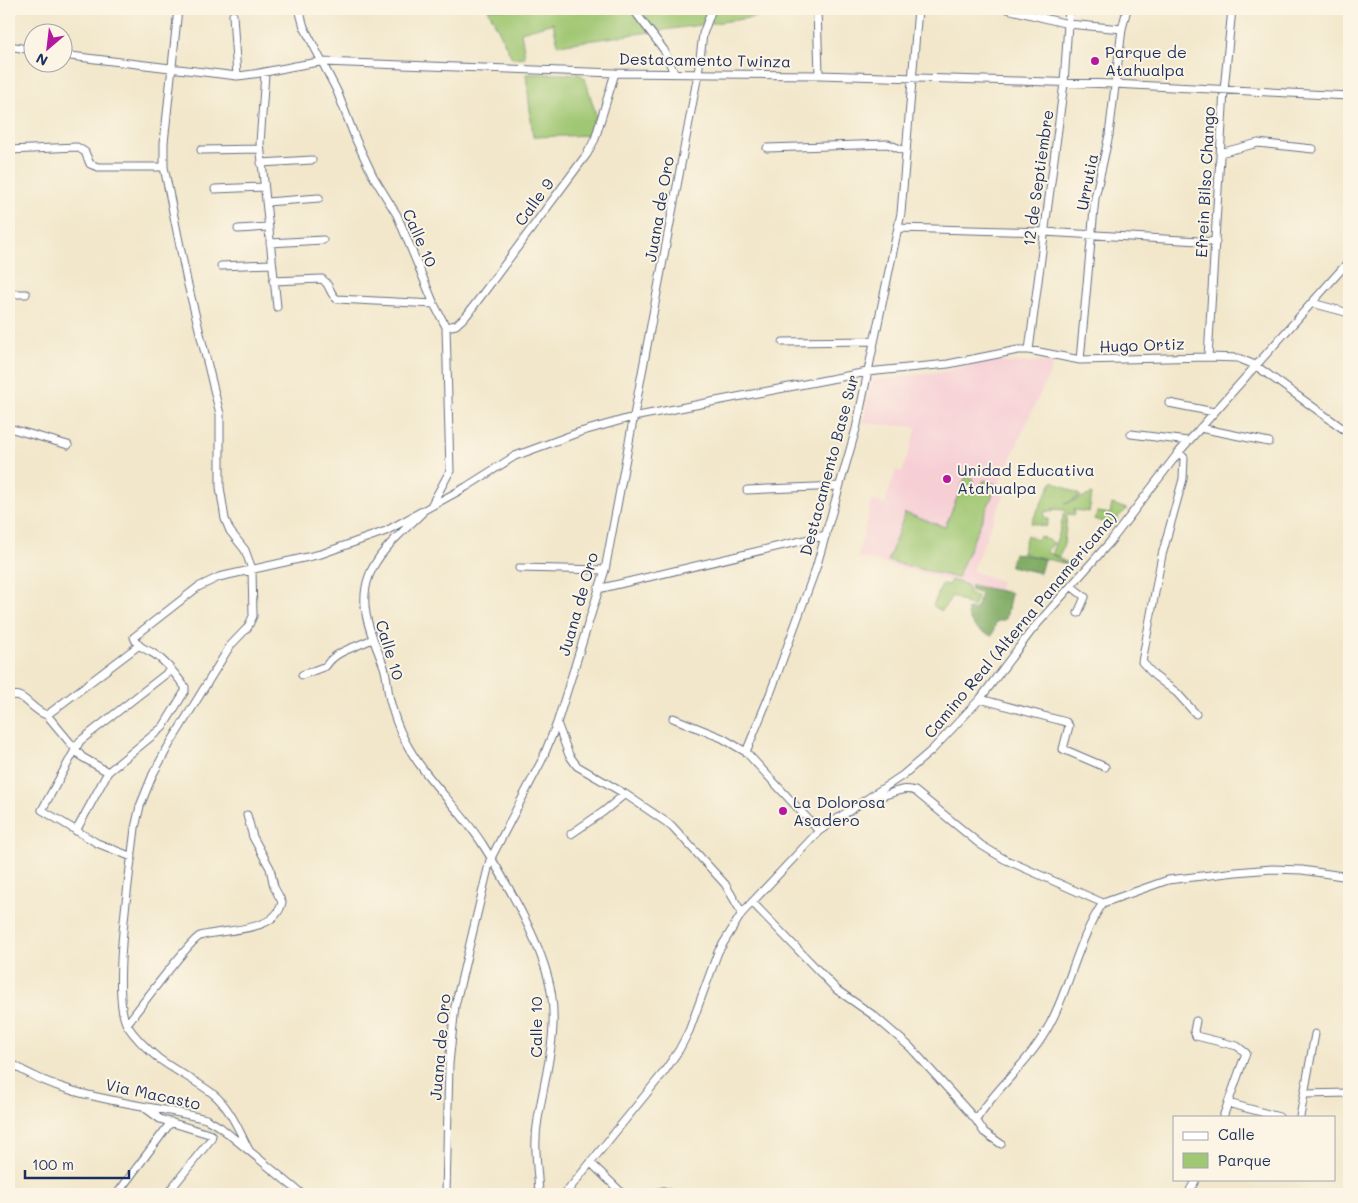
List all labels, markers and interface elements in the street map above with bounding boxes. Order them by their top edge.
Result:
north arrow [22,22,72,72]
place label: Parque de Atahualpa [1105,41,1187,80]
street label: Destacamento Twinza [619,47,791,72]
text: N [33,49,51,71]
marker: Parque de Atahualpa [1089,55,1101,67]
street label: Efrein Bilso Chango [1190,106,1219,258]
street label: 12 de Septiembre [1018,108,1057,248]
street label: Urrutia [1071,152,1102,212]
street label: Juana de Oro [639,154,678,263]
street label: Calle 9 [509,174,558,230]
street label: Calle 10 [398,205,443,270]
street label: Hugo Ortiz [1099,333,1185,356]
street label: Destacamento Base Sur [794,372,863,558]
place label: Unidad Educativa Atahualpa [957,459,1095,498]
marker: Unidad Educativa Atahualpa [941,473,953,485]
street label: Camino Real (Alterna Panamericana) [919,507,1121,742]
street label: Juana de Oro [553,550,602,658]
street label: Calle 10 [371,617,410,682]
place label: La Dolorosa Asadero [793,791,886,830]
marker: La Dolorosa Asadero [777,805,789,817]
street label: Juana de Oro [424,993,455,1101]
street label: Calle 10 [525,996,546,1058]
street label: Via Macasto [104,1073,203,1114]
legend [1173,1116,1336,1180]
text: Calle [1218,1124,1255,1144]
scale bar [25,1148,129,1180]
text: Parque [1218,1150,1271,1170]
text: 100 m [32,1154,74,1174]

